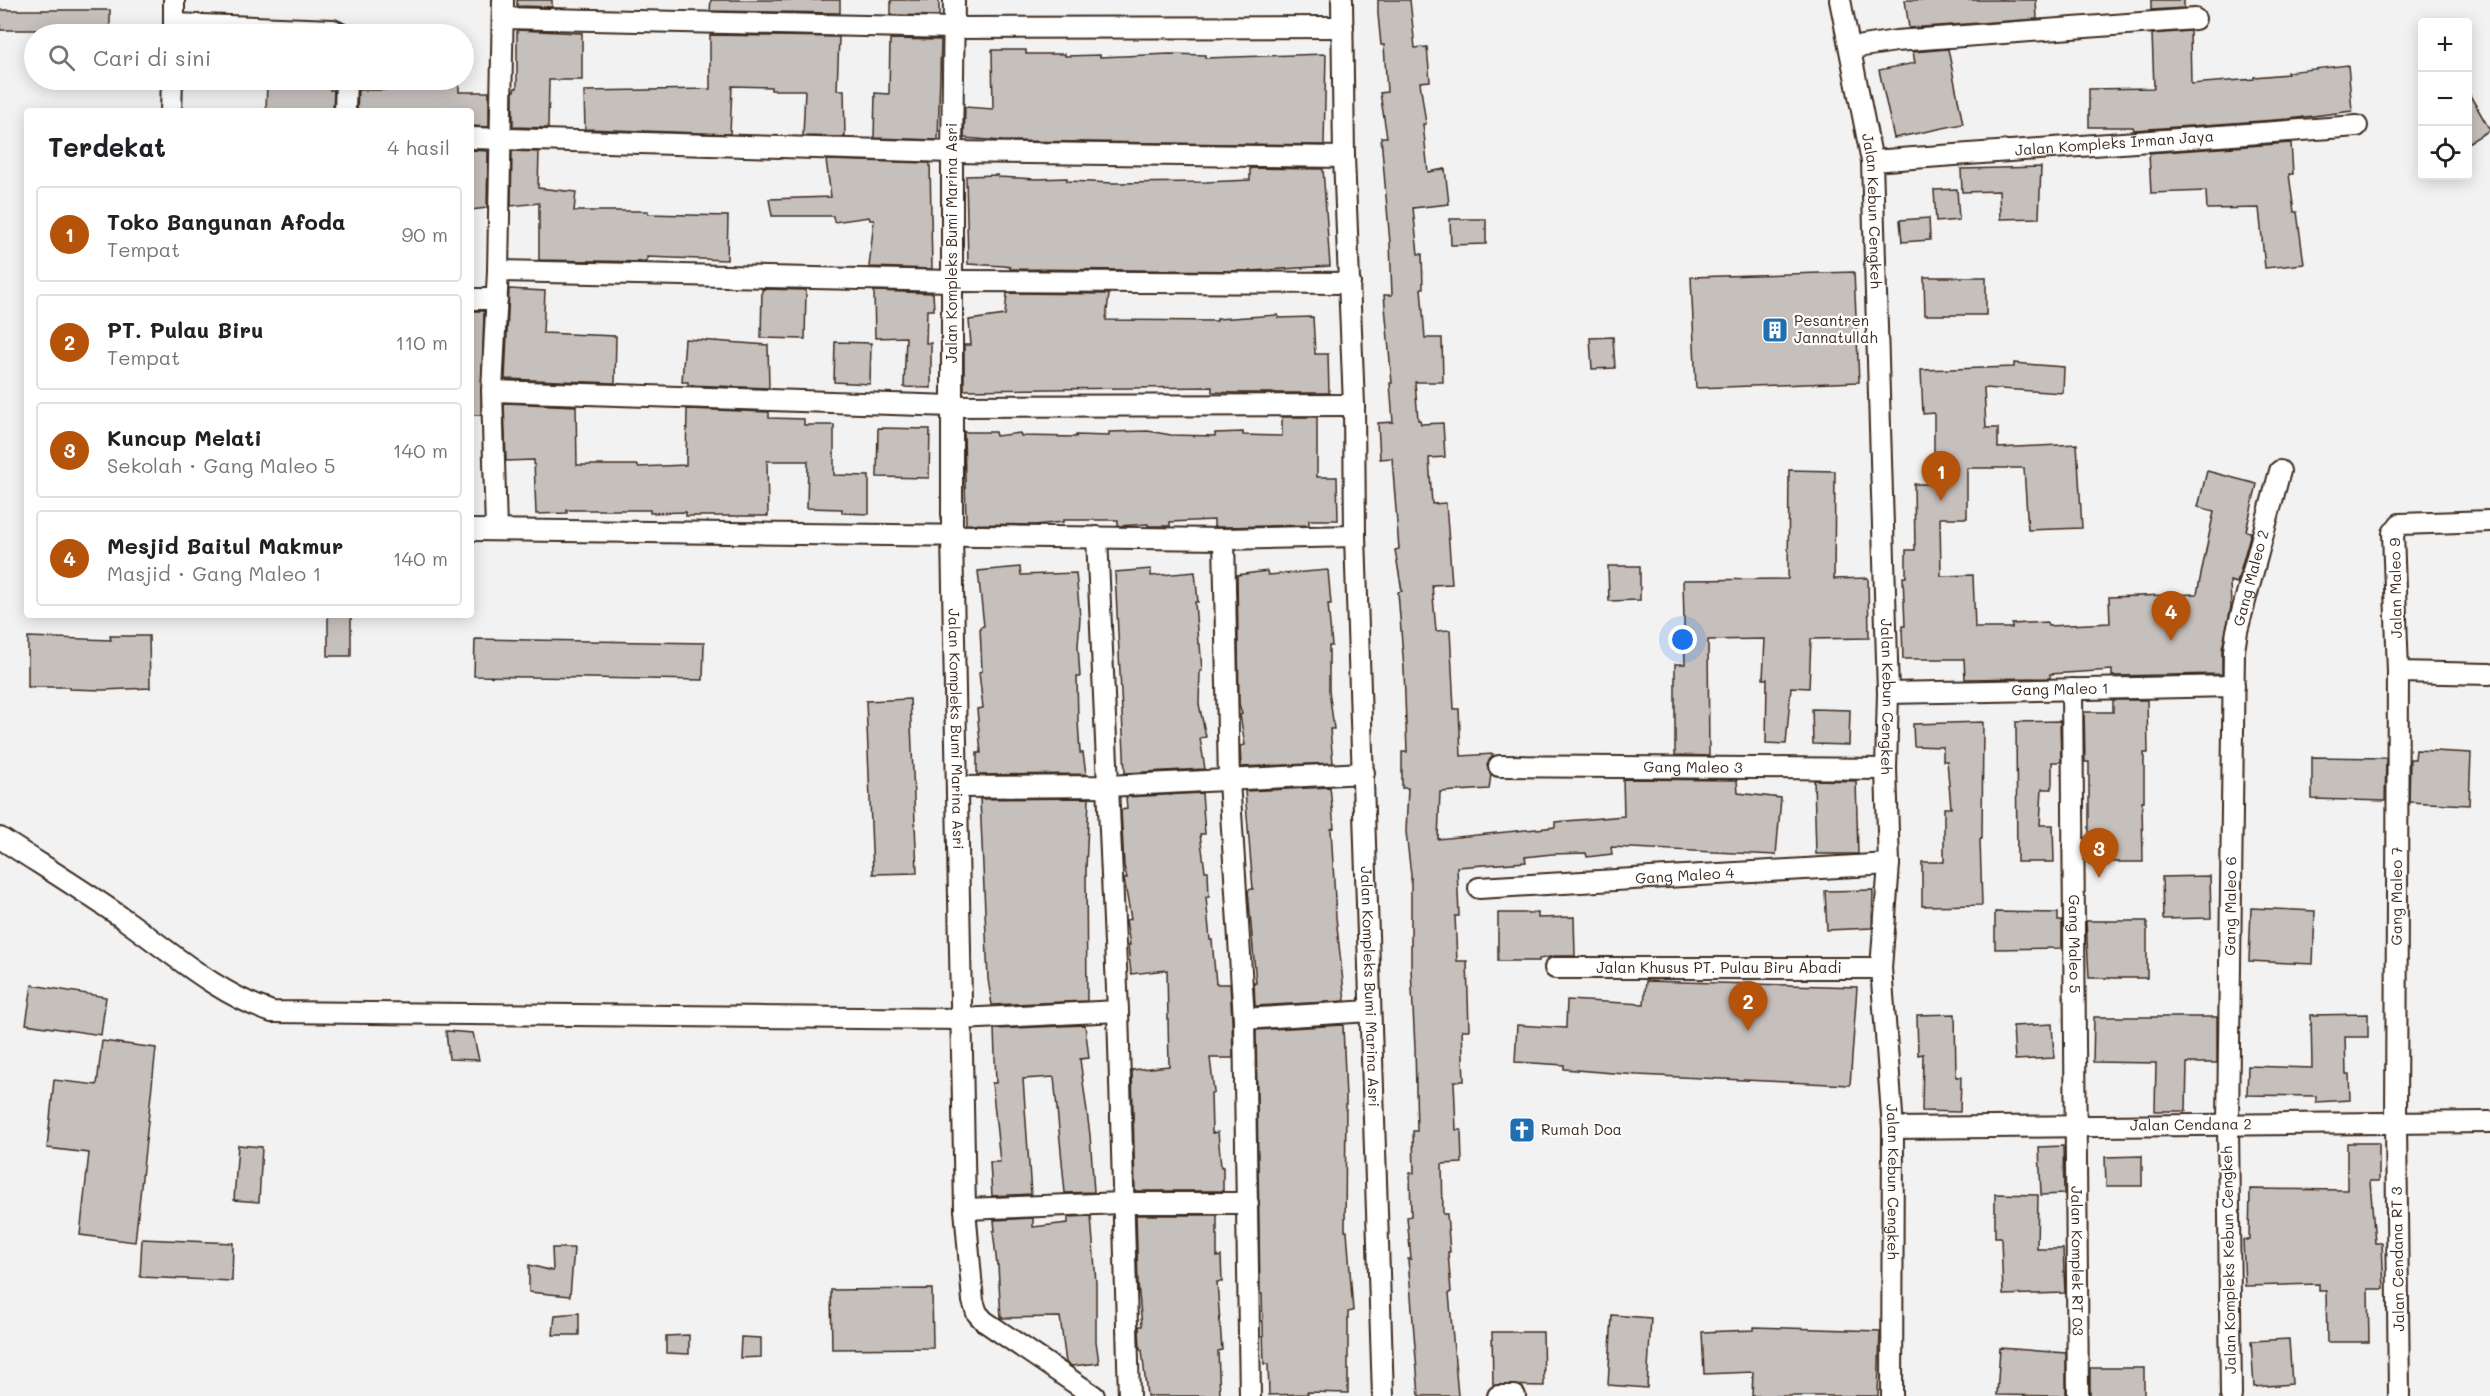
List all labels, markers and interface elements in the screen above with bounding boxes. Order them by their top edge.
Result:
map controls [2418,18,2472,180]
button: + [2418,18,2472,72]
search box [24,24,474,90]
icon: search [45,41,78,74]
text: Cari di sini [93,43,211,72]
button: − [2418,72,2472,126]
street label: Jalan Kompleks Bumi Marina Asri [941,123,961,363]
street label: Jalan Kompleks Irman Jaya [2014,125,2215,160]
button: locate [2418,126,2472,180]
text: Terdekat [48,130,166,164]
street label: Jalan Kebun Cengkeh [1858,131,1887,289]
text: 4 hasil [387,134,450,160]
text: Toko Bangunan Afoda [107,207,345,236]
text: 1 [65,221,74,247]
text: 90 m [402,221,448,247]
text: Tempat [107,236,180,262]
place label: Pesantren Jannatullah [1794,310,1878,347]
text: PT. Pulau Biru [107,315,264,344]
building icon: Pesantren Jannatullah [1760,315,1790,345]
text: 2 [64,329,75,355]
text: 110 m [395,329,448,355]
text: Tempat [107,344,180,370]
text: Kuncup Melati [107,423,262,452]
text: 3 [64,437,76,463]
text: 140 m [393,437,448,463]
text: Sekolah · Gang Maleo 5 [107,452,335,478]
pin: 1 [1922,452,1960,501]
street label: Gang Maleo 2 [2228,528,2273,628]
text: Mesjid Baitul Makmur [107,531,343,560]
street label: Jalan Maleo 9 [2384,537,2406,639]
text: 4 [63,545,76,571]
text: 140 m [393,545,448,571]
text: Masjid · Gang Maleo 1 [107,560,322,586]
pin: 4 [2152,592,2190,641]
street label: Jalan Kompleks Bumi Marina Asri [944,608,969,850]
street label: Jalan Kebun Cengkeh [1877,618,1899,775]
your location [1668,625,1697,654]
street label: Gang Maleo 1 [2011,678,2109,700]
street label: Gang Maleo 3 [1643,756,1743,777]
pin: 3 [2080,828,2118,878]
street label: Gang Maleo 7 [2386,847,2406,945]
street label: Gang Maleo 6 [2219,856,2240,956]
street label: Gang Maleo 4 [1634,862,1735,888]
street label: Jalan Kompleks Bumi Marina Asri [1357,866,1385,1107]
street label: Gang Maleo 5 [2065,894,2086,994]
street label: Jalan Khusus PT. Pulau Biru Abadi [1596,957,1842,977]
pin: 2 [1728,982,1768,1031]
street label: Jalan Kebun Cengkeh [1882,1103,1904,1260]
street label: Jalan Cendana 2 [2130,1113,2252,1135]
church icon: Rumah Doa [1507,1115,1537,1145]
place label: Rumah Doa [1541,1119,1622,1139]
street label: Jalan Kompleks Kebun Cengkeh [2216,1146,2240,1374]
street label: Jalan Komplek RT 03 [2067,1186,2088,1336]
street label: Jalan Cendana RT 3 [2386,1186,2408,1332]

